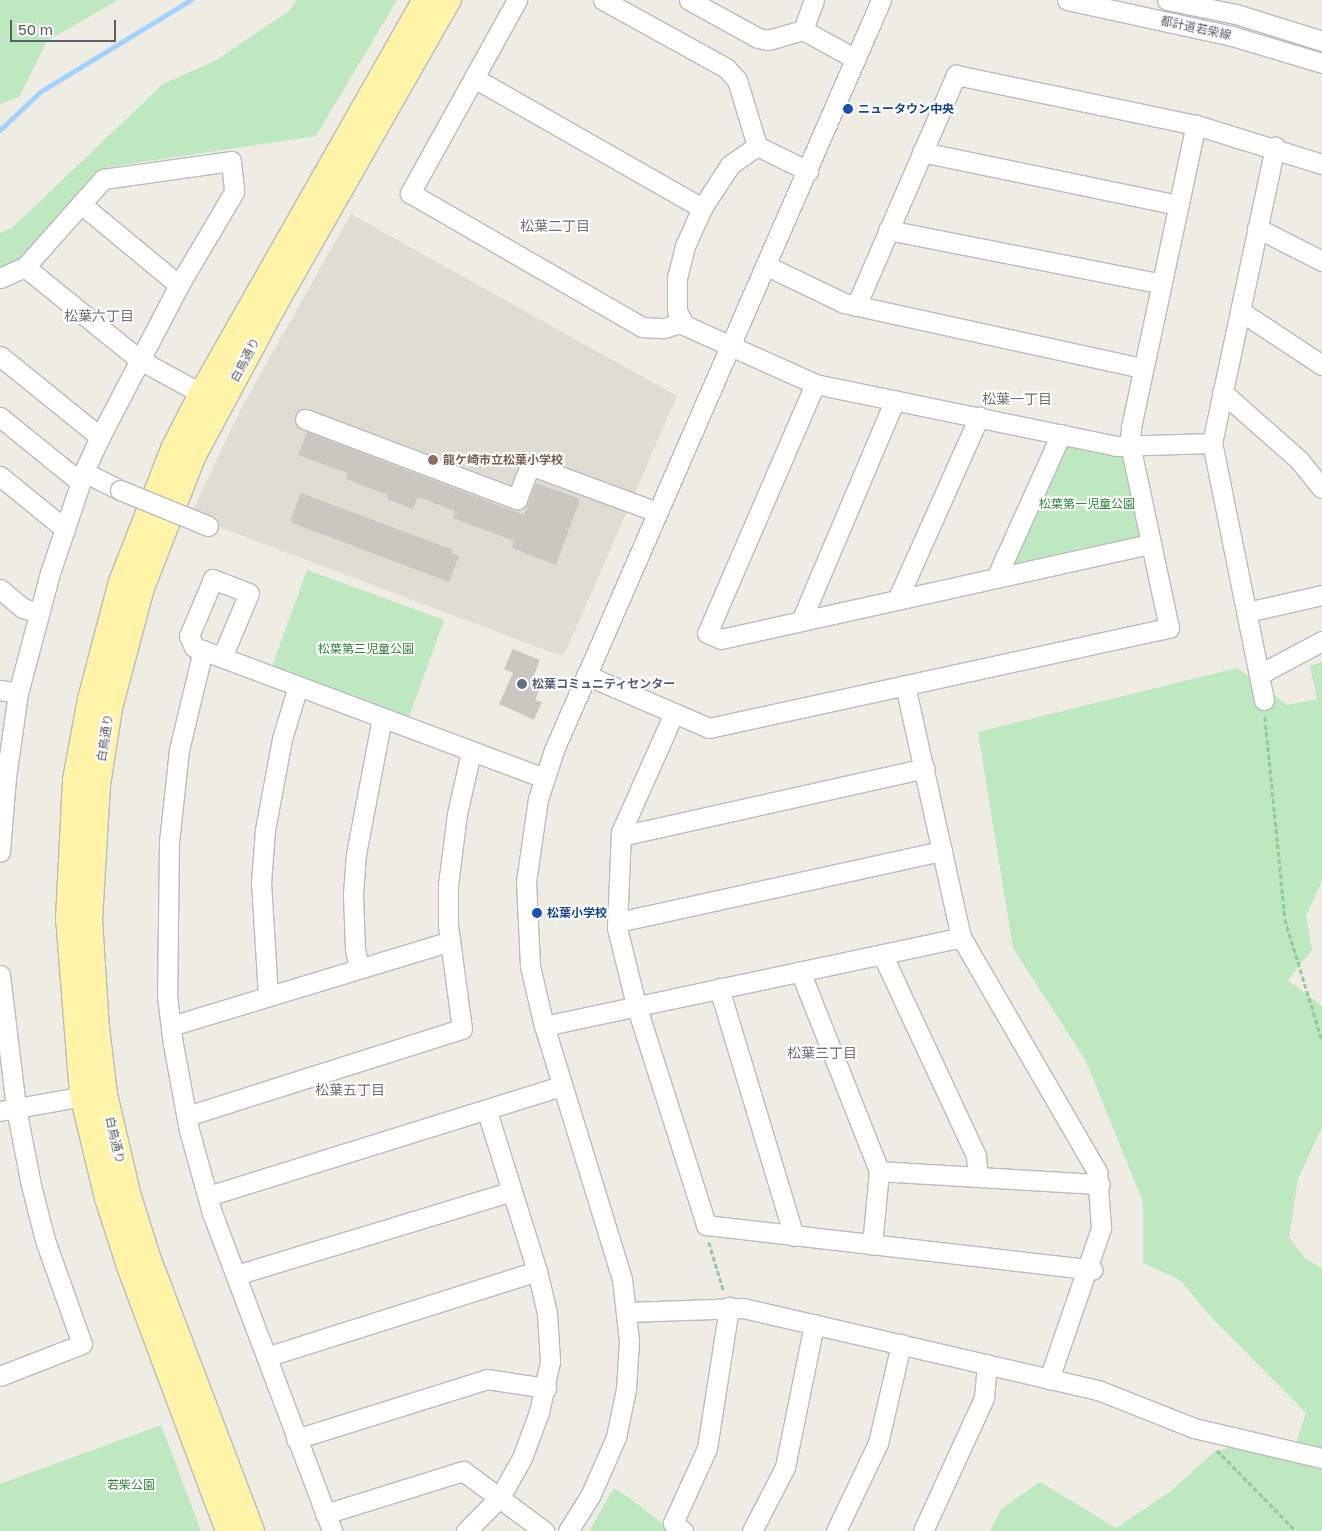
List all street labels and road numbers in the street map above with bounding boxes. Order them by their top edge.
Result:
street label: 都計道若柴線 [1159,13,1233,43]
street label: 白鳥通り [227,335,263,385]
street label: 白鳥通り [94,713,116,763]
street label: 白鳥通り [103,1115,127,1165]

